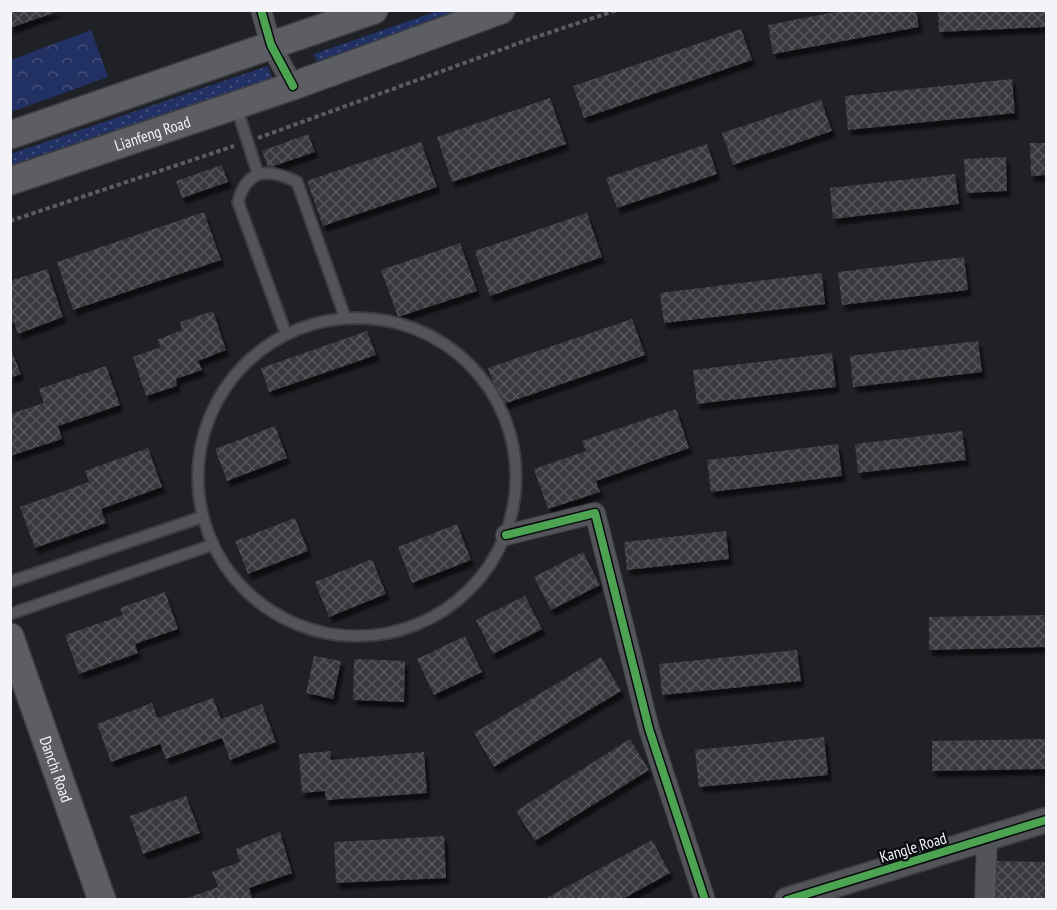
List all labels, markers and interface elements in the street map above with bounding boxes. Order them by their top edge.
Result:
street label: Lianfeng Road [112,111,193,155]
street label: Danchi Road [35,733,77,805]
street label: Kangle Road [877,827,949,867]

